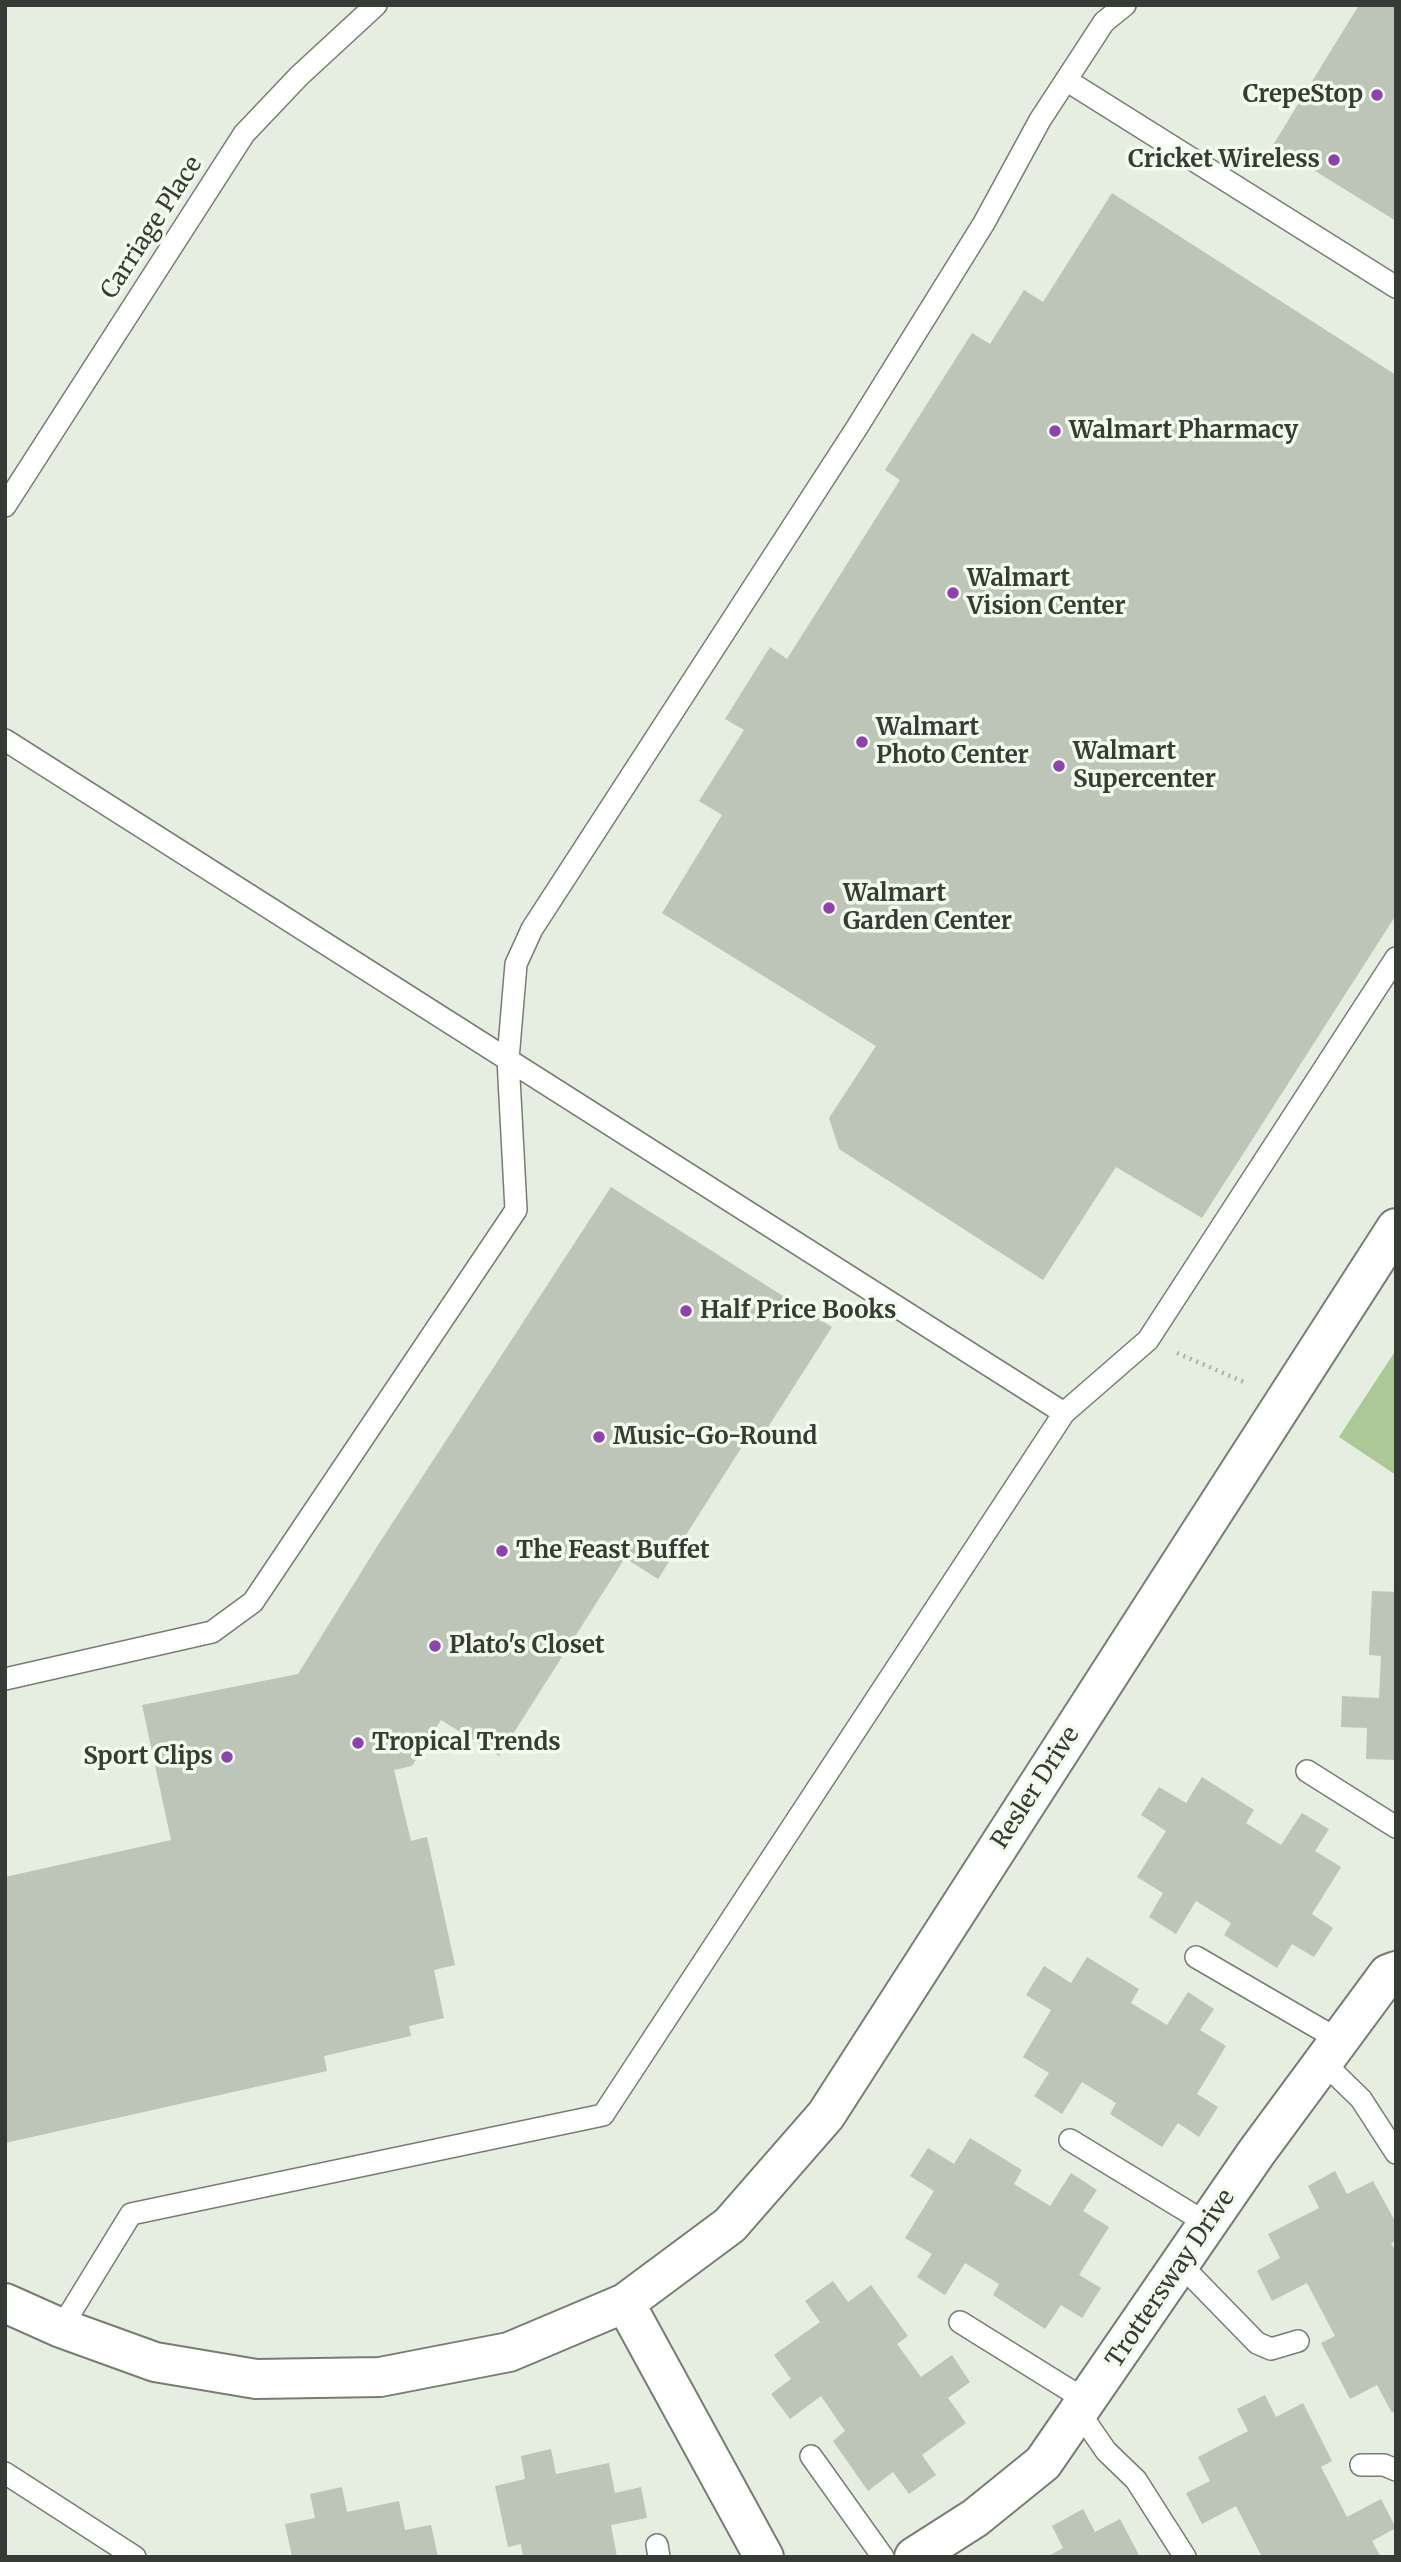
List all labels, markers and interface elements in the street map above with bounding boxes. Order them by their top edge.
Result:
place label: CrepeStop [1243,81,1363,109]
marker: CrepeStop [1369,87,1385,103]
place label: Cricket Wireless [1128,146,1320,174]
street label: Carriage Place [95,152,209,304]
marker: Cricket Wireless [1326,152,1342,168]
place label: Walmart Pharmacy [1069,417,1298,445]
marker: Walmart Pharmacy [1047,423,1063,439]
place label: Walmart Vision Center [967,565,1126,621]
marker: Walmart Vision Center [945,585,961,601]
place label: Walmart Photo Center [876,714,1029,770]
marker: Walmart Photo Center [854,734,870,750]
place label: Walmart Supercenter [1073,738,1216,794]
marker: Walmart Supercenter [1051,758,1067,774]
place label: Walmart Garden Center [843,880,1012,936]
marker: Walmart Garden Center [821,900,837,916]
place label: Half Price Books [700,1297,896,1325]
marker: Half Price Books [678,1303,694,1319]
place label: Music-Go-Round [613,1423,817,1451]
marker: Music-Go-Round [591,1429,607,1445]
place label: The Feast Buffet [516,1537,710,1565]
marker: The Feast Buffet [494,1543,510,1559]
place label: Plato's Closet [449,1632,605,1660]
marker: Plato's Closet [427,1638,443,1654]
street label: Resler Drive [986,1722,1086,1854]
place label: Tropical Trends [372,1729,561,1757]
marker: Tropical Trends [350,1735,366,1751]
place label: Sport Clips [83,1743,213,1771]
marker: Sport Clips [219,1749,235,1765]
street label: Trottersway Drive [1101,2185,1241,2373]

